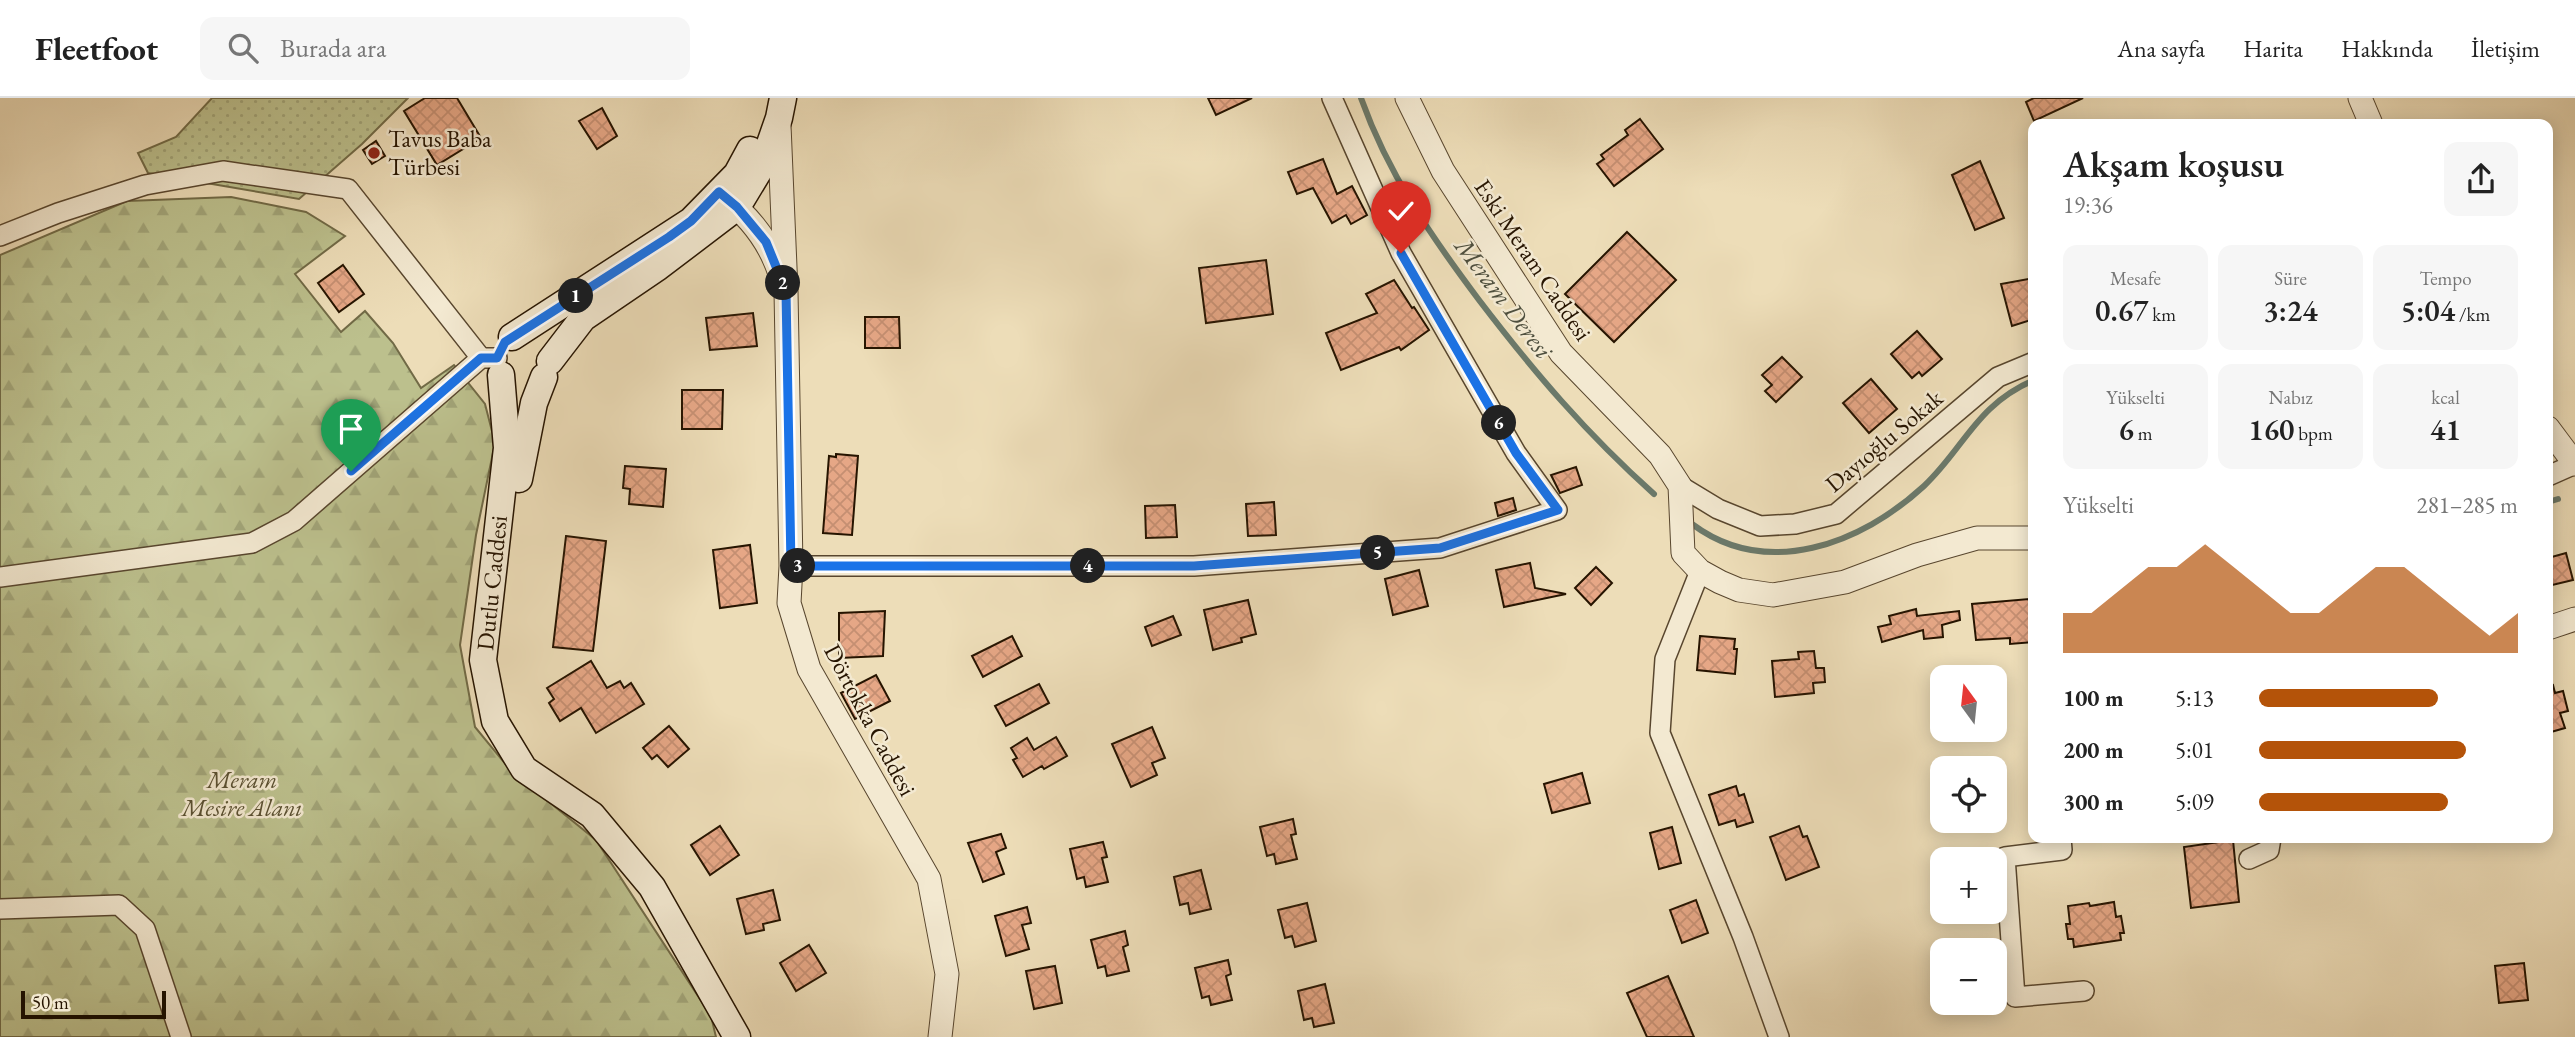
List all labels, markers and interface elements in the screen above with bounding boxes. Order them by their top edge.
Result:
search box [200,17,690,80]
text: Fleetfoot [35,27,158,70]
icon: search [224,29,262,67]
text: Burada ara [280,31,386,65]
text: Ana sayfa [2117,33,2205,64]
text: Harita [2243,33,2303,64]
text: Hakkında [2341,33,2433,64]
text: İletişim [2471,33,2540,64]
place label: Tavus Baba Türbesi [388,123,492,182]
text: Akşam koşusu [2063,139,2284,188]
button: share [2444,142,2518,216]
marker: Tavus Baba Türbesi [366,145,382,161]
street label: Eski Meram Caddesi [1468,173,1599,347]
pin [1371,181,1431,253]
text: 19:36 [2063,190,2113,220]
icon: check [1382,192,1420,230]
water label: Meram Deresi [1446,229,1562,367]
pin: 2 [766,266,800,300]
text: Mesafe [2110,266,2161,291]
text: Süre [2274,266,2307,291]
text: Tempo [2419,266,2472,291]
text: 2 [777,270,788,295]
pin: 1 [558,278,594,314]
text: 1 [570,283,581,308]
text: 0.67 [2095,291,2148,330]
text: 3:24 [2263,291,2318,330]
text: 5:04 [2401,291,2455,330]
text: km [2148,302,2176,327]
text: /km [2455,302,2490,327]
street label: Dayıoğlu Sokak [1819,382,1949,499]
text: Yükselti [2106,385,2165,410]
text: Nabız [2268,385,2313,410]
text: kcal [2431,385,2460,410]
pin [321,399,381,471]
pin: 6 [1482,406,1516,440]
icon: arrive [332,410,370,448]
text: 6 [1493,410,1504,435]
text: 6 [2119,410,2134,449]
text: 160 [2248,410,2294,449]
text: 41 [2430,410,2461,449]
text: m [2134,421,2152,446]
text: bpm [2294,421,2333,446]
text: Yükselti [2063,490,2134,520]
text: 281–285 m [2417,490,2518,520]
street label: Dutlu Caddesi [469,514,514,652]
pin: 5 [1360,536,1396,570]
text: 5 [1372,540,1383,565]
pin: 3 [780,548,816,584]
pin: 4 [1070,548,1106,584]
text: 3 [792,553,803,578]
text: 4 [1082,553,1093,578]
street label: Dörtokka Caddesi [817,638,924,801]
north arrow [1930,665,2007,742]
map controls [1930,665,2007,1015]
text: 100 m [2063,683,2124,713]
text: 5:13 [2175,683,2214,713]
text: 200 m [2063,735,2124,765]
text: 5:01 [2175,735,2214,765]
button: locate [1930,756,2007,833]
park label: Meram Mesire Alanı [180,764,302,823]
text: 300 m [2063,787,2124,817]
text: 5:09 [2175,787,2214,817]
button: + [1930,847,2007,924]
button: − [1930,938,2007,1015]
scale bar [21,988,166,1020]
text: 50 m [32,990,69,1015]

